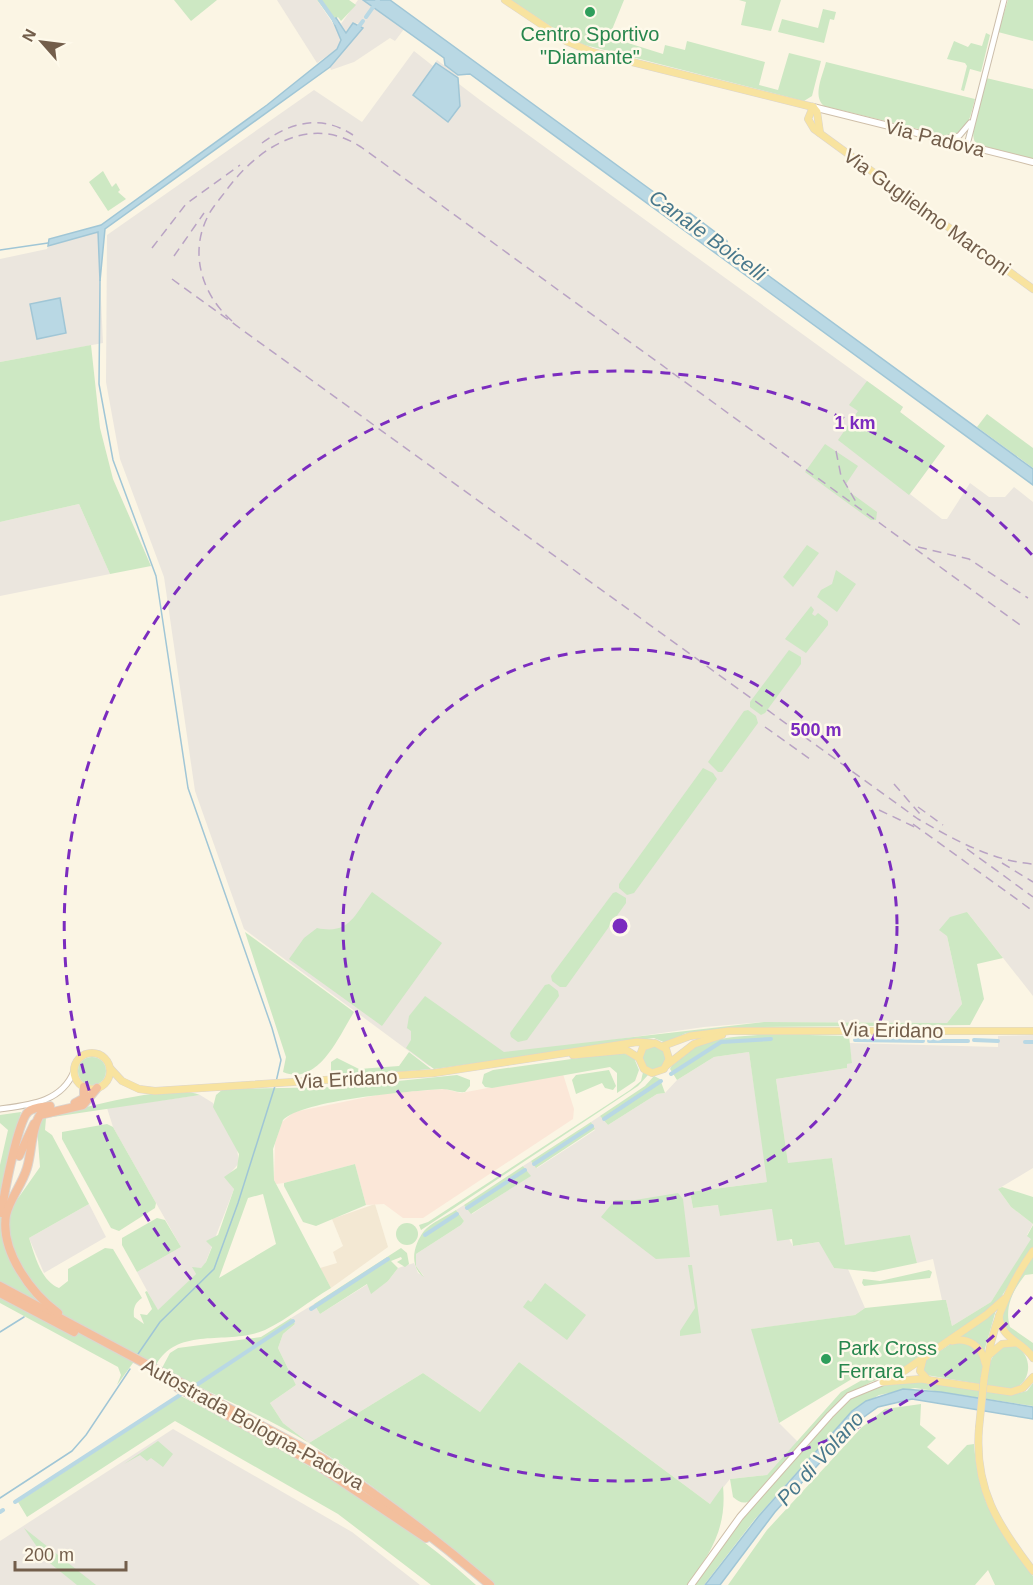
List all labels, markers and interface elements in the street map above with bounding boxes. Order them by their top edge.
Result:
marker: Centro Sportivo "Diamante" [583,5,597,19]
north arrow [12,12,72,72]
place label: Centro Sportivo "Diamante" [521,23,659,68]
text: N [19,26,39,44]
street label: Via Padova [883,115,988,161]
street label: Via Guglielmo Marconi [839,144,1015,280]
water label: Canale Boicelli [645,185,772,286]
text: 1 km [834,413,876,433]
text: 500 m [790,720,842,740]
centre of rings [610,916,630,936]
street label: Via Eridano [840,1018,944,1042]
street label: Via Eridano [294,1065,398,1093]
place label: Park Cross Ferrara [838,1337,937,1382]
marker: Park Cross Ferrara [819,1352,833,1366]
street label: Autostrada Bologna-Padova [138,1354,368,1495]
water label: Po di Volano [772,1406,868,1510]
scale bar [15,1534,126,1572]
text: 200 m [24,1545,74,1565]

